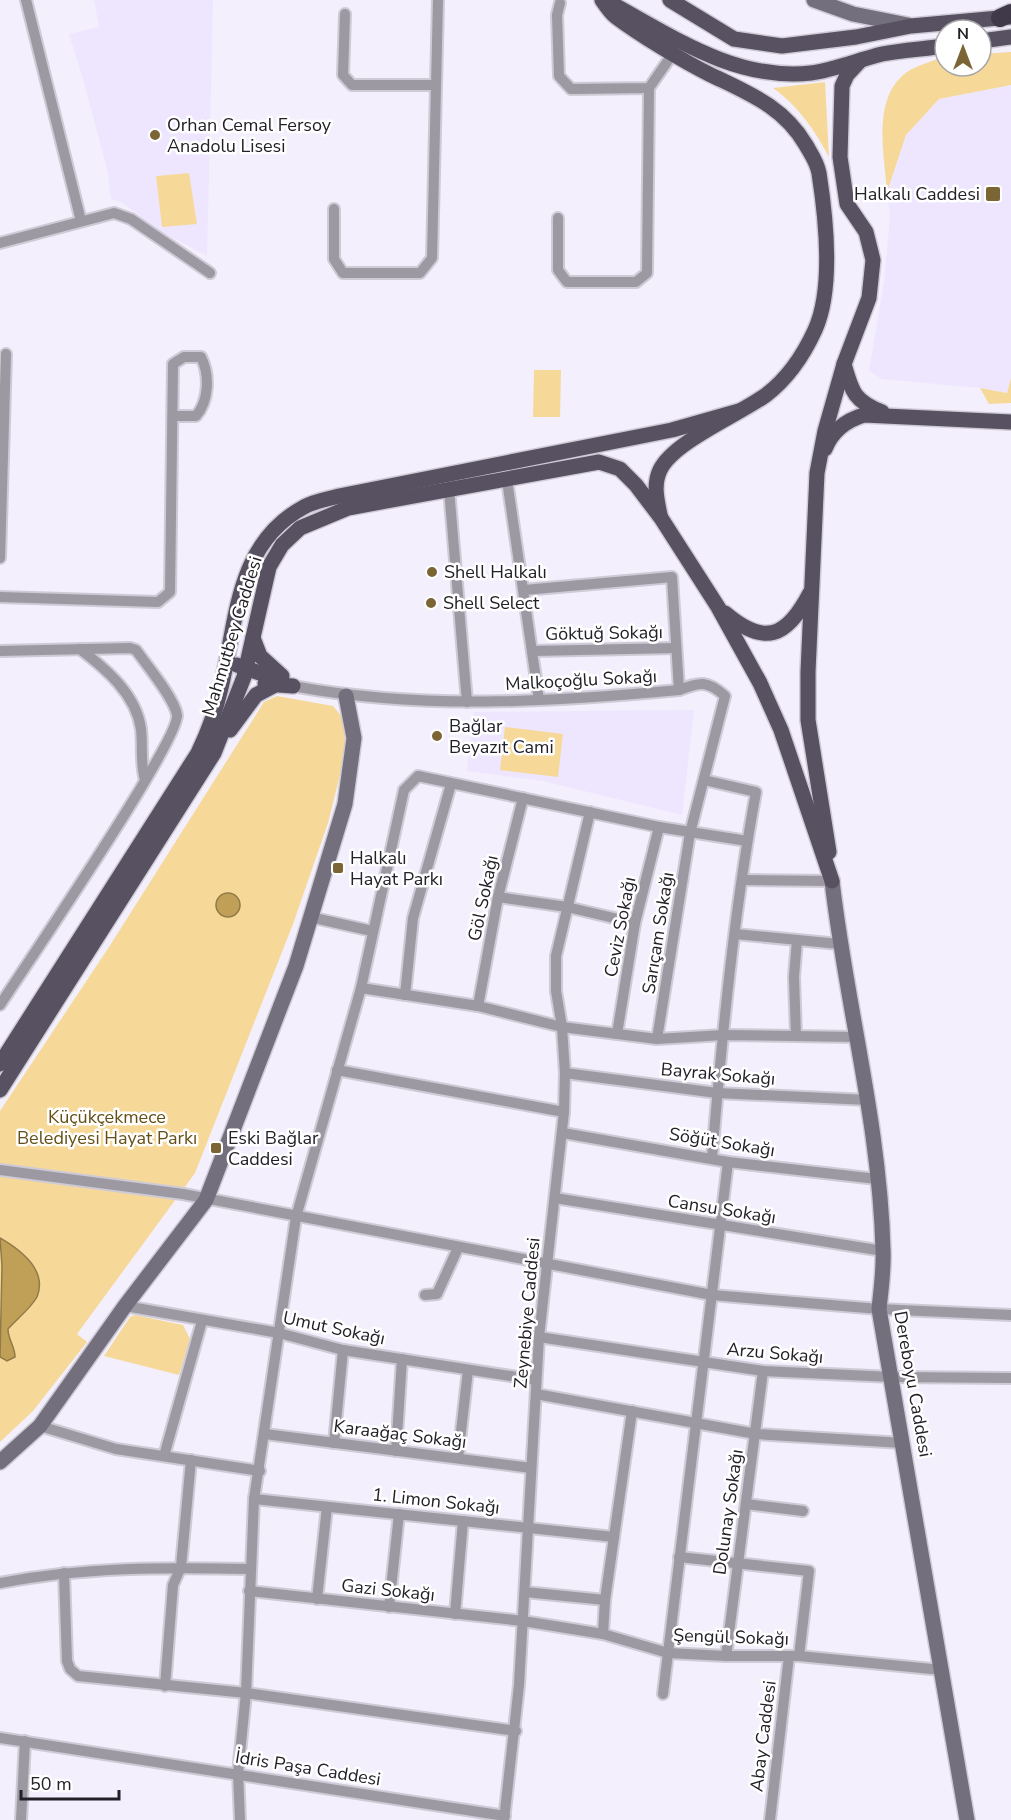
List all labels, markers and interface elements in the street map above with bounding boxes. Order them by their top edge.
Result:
north arrow [933,18,993,78]
text: N [957,23,969,45]
place label: Orhan Cemal Fersoy Anadolu Lisesi [167,113,332,158]
marker: Orhan Cemal Fersoy Anadolu Lisesi [148,128,162,142]
place label: Halkalı Caddesi [854,182,980,206]
marker: Halkalı Caddesi [984,185,1002,203]
street label: Mahmutbey Caddesi [196,553,268,719]
place label: Shell Halkalı [444,560,547,584]
marker: Shell Halkalı [425,565,439,579]
place label: Shell Select [443,591,540,615]
marker: Shell Select [424,596,438,610]
street label: Göktuğ Sokağı [545,620,663,646]
street label: Malkoçoğlu Sokağı [504,664,658,696]
place label: Bağlar Beyazıt Cami [449,714,554,759]
marker: Bağlar Beyazıt Cami [430,729,444,743]
place label: Halkalı Hayat Parkı [350,846,443,891]
street label: Göl Sokağı [462,853,504,943]
marker: Halkalı Hayat Parkı [331,861,345,875]
street label: Sarıçam Sokağı [637,870,679,996]
street label: Ceviz Sokağı [599,875,641,979]
street label: Bayrak Sokağı [660,1057,776,1091]
park label: Küçükçekmece Belediyesi Hayat Parkı [17,1105,197,1150]
street label: Söğüt Sokağı [667,1122,777,1162]
place label: Eski Bağlar Caddesi [228,1126,319,1171]
marker: Eski Bağlar Caddesi [209,1141,223,1155]
street label: Cansu Sokağı [666,1189,778,1229]
street label: Zeynebiye Caddesi [508,1236,546,1390]
street label: Umut Sokağı [281,1305,387,1351]
street label: Dereboyu Caddesi [888,1309,938,1459]
street label: Arzu Sokağı [726,1337,824,1369]
street label: Karaağaç Sokağı [332,1414,468,1454]
street label: Dolunay Sokağı [707,1448,749,1576]
street label: 1. Limon Sokağı [371,1482,501,1520]
street label: Gazi Sokağı [340,1573,436,1607]
street label: Şengül Sokağı [673,1623,789,1651]
street label: Abay Caddesi [744,1679,782,1793]
street label: İdris Paşa Caddesi [233,1745,383,1791]
scale bar [21,1763,118,1801]
text: 50 m [30,1772,72,1796]

